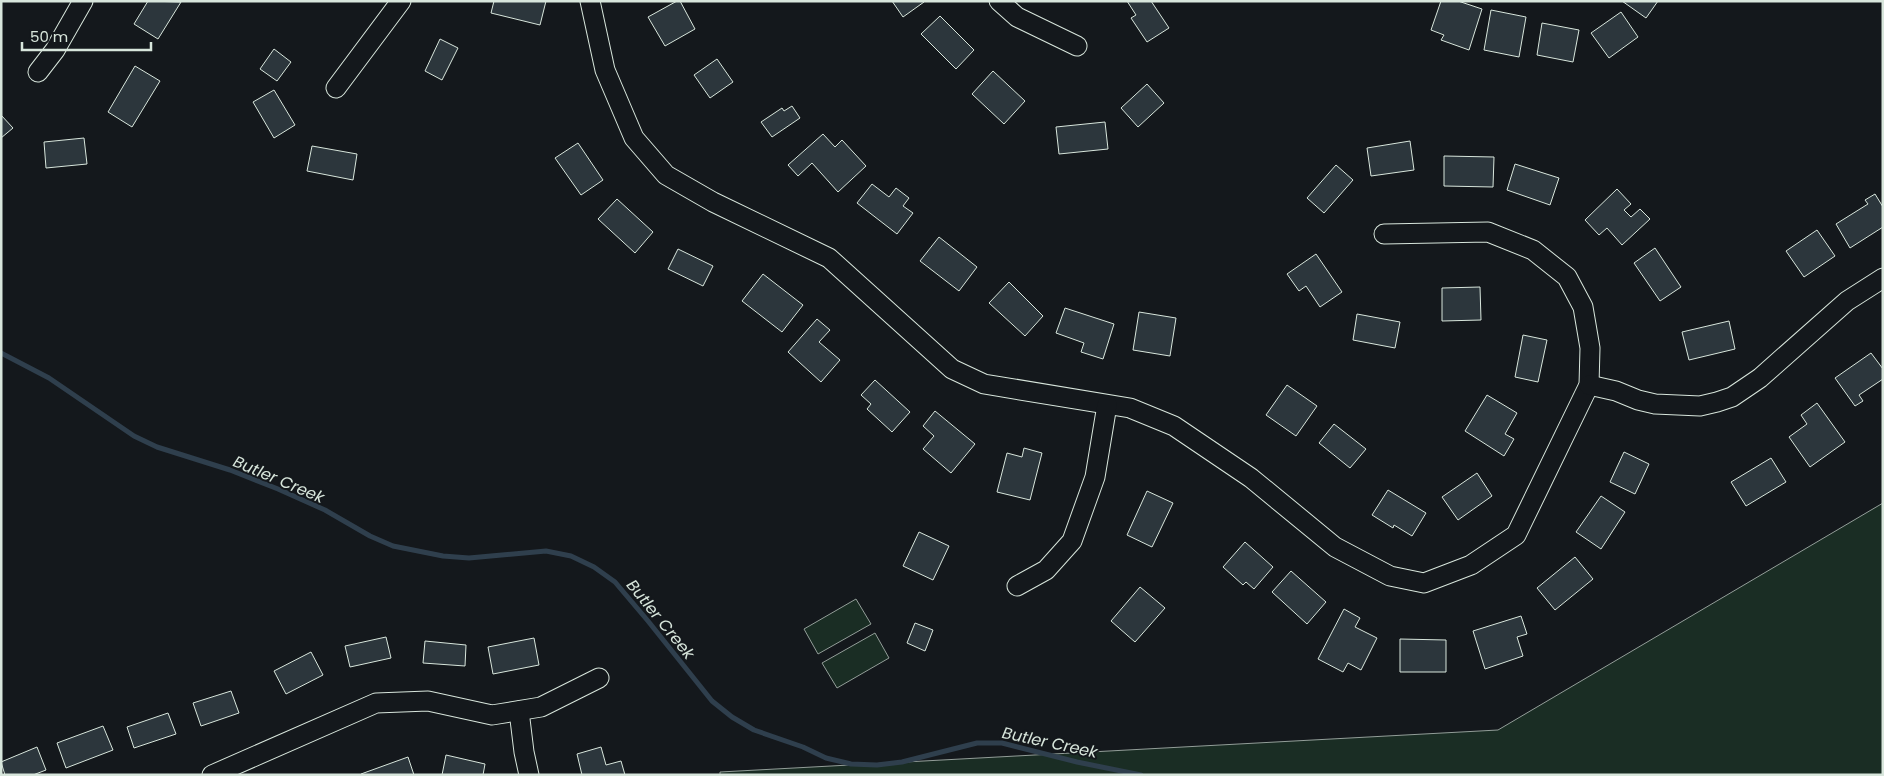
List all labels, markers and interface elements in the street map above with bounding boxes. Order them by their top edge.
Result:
scale bar [22,20,151,52]
text: 50 m [30,26,68,47]
water label: Butler Creek [230,450,329,509]
water label: Butler Creek [621,574,701,665]
water label: Butler Creek [1000,721,1100,764]

